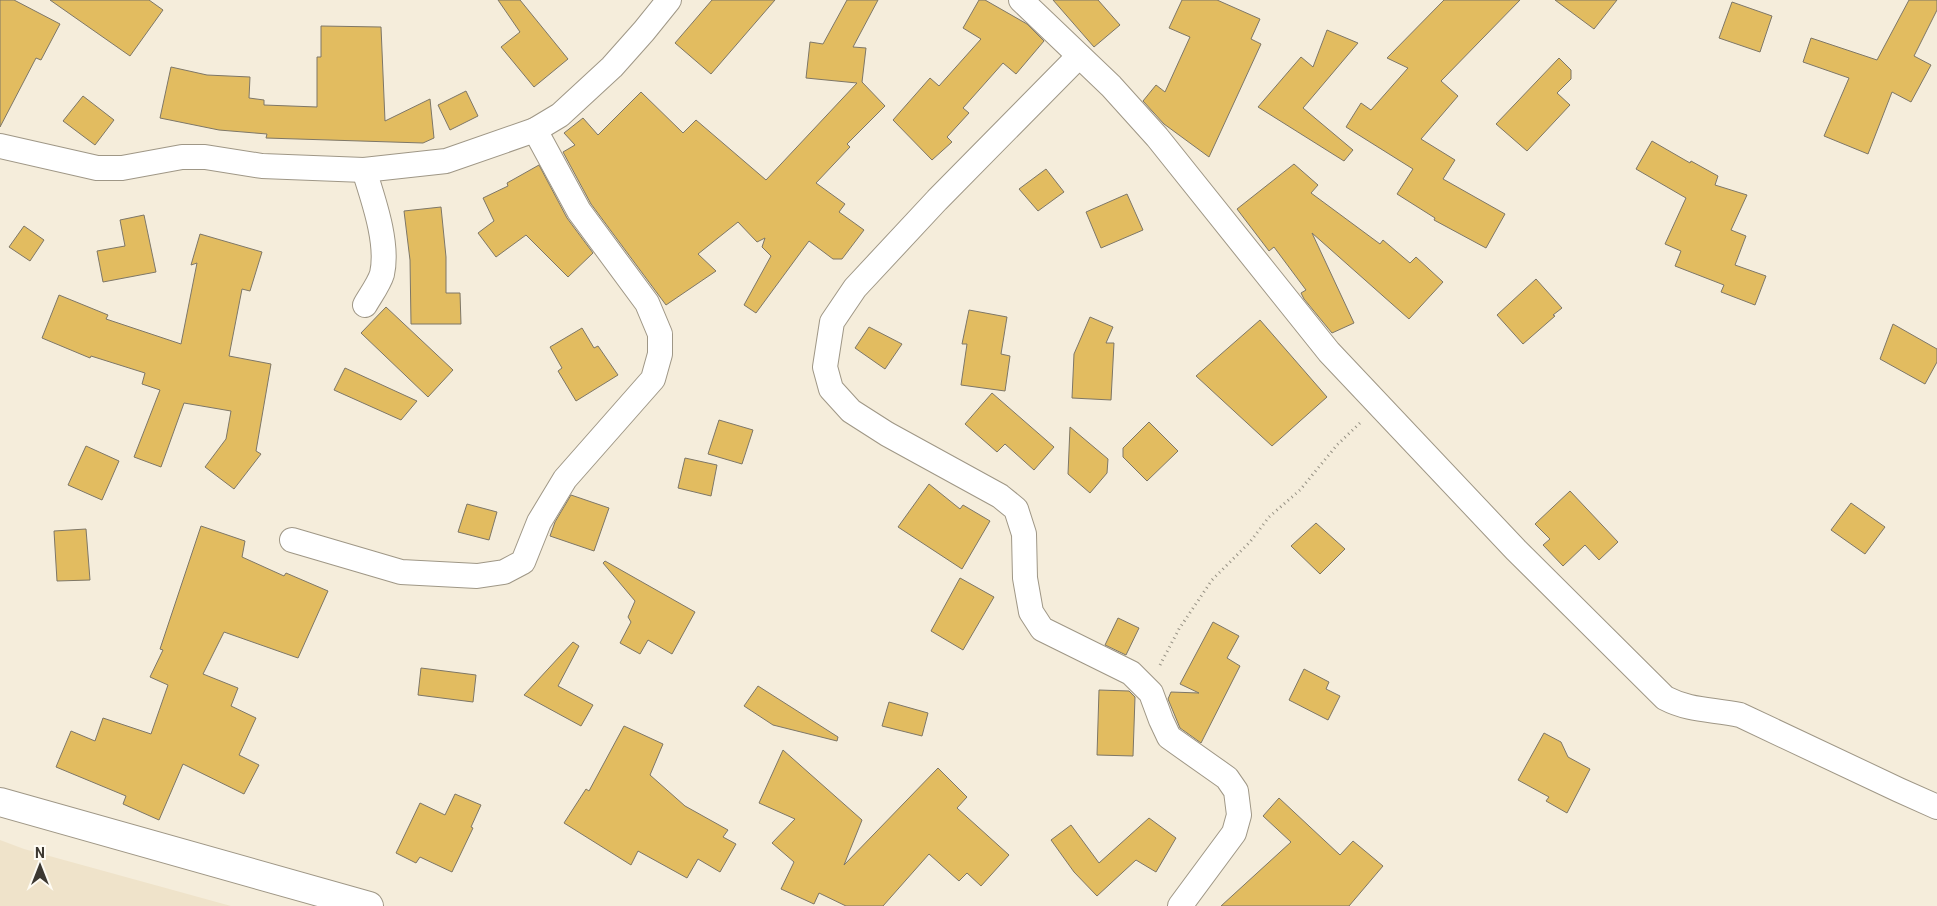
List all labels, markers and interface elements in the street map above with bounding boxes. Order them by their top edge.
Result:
north arrow [15,841,65,891]
text: N [35,845,45,861]

